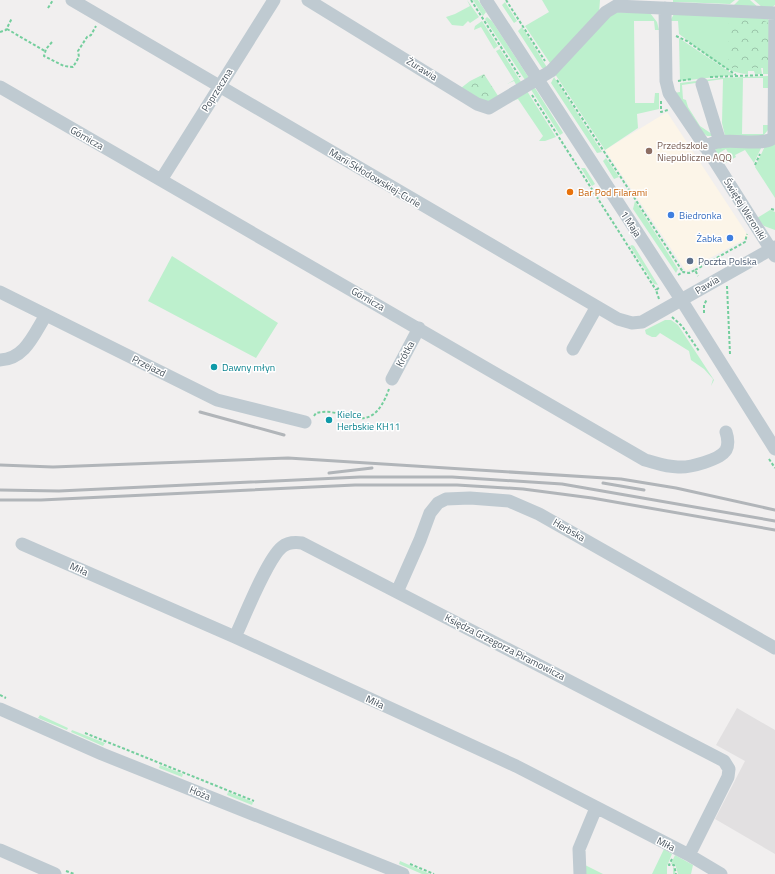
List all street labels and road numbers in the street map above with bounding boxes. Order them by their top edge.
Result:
street label: Żurawia [404,54,440,84]
street label: Poprzeczna [198,65,236,115]
street label: Górnicza [67,122,107,154]
street label: Marii Skłodowskiej-Curie [326,145,424,211]
street label: Świętej Weroniki [720,175,770,243]
street label: 1 Maja [617,208,645,240]
street label: Pawia [692,272,722,298]
street label: Górnicza [348,283,388,315]
street label: Krótka [392,338,418,370]
street label: Przejazd [130,351,168,381]
street label: Herbska [550,515,588,545]
street label: Miła [67,558,91,580]
street label: Księdza Grzegorza Piramowicza [442,610,568,684]
street label: Miła [363,691,387,713]
street label: Hoża [187,782,213,804]
street label: Miła [654,833,678,855]

